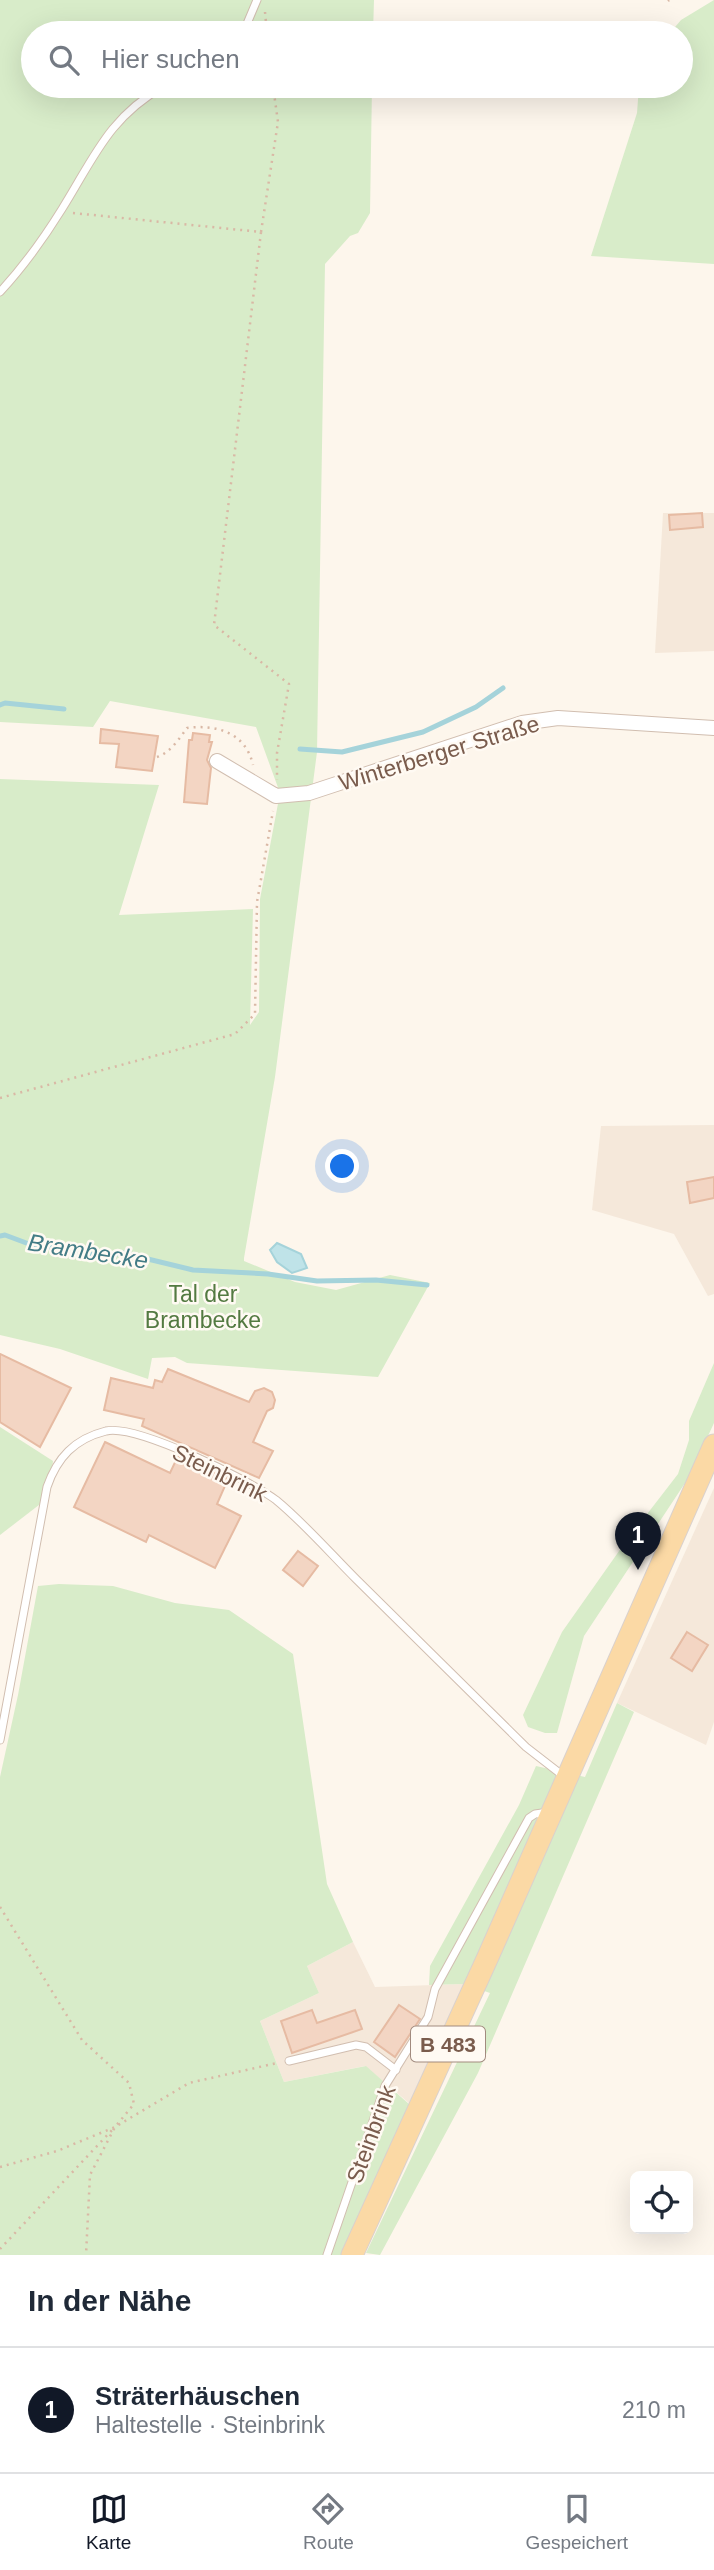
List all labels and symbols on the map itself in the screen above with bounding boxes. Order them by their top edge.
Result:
street label: Winterberger Straße [336,710,542,796]
your location [325,1149,359,1183]
water label: Brambecke [26,1228,150,1274]
park label: Tal der Brambecke [145,1281,261,1333]
street label: Steinbrink [168,1439,272,1507]
pin: 1 [615,1512,661,1570]
road number: B 483 [411,2026,485,2062]
street label: Steinbrink [341,2081,401,2187]

